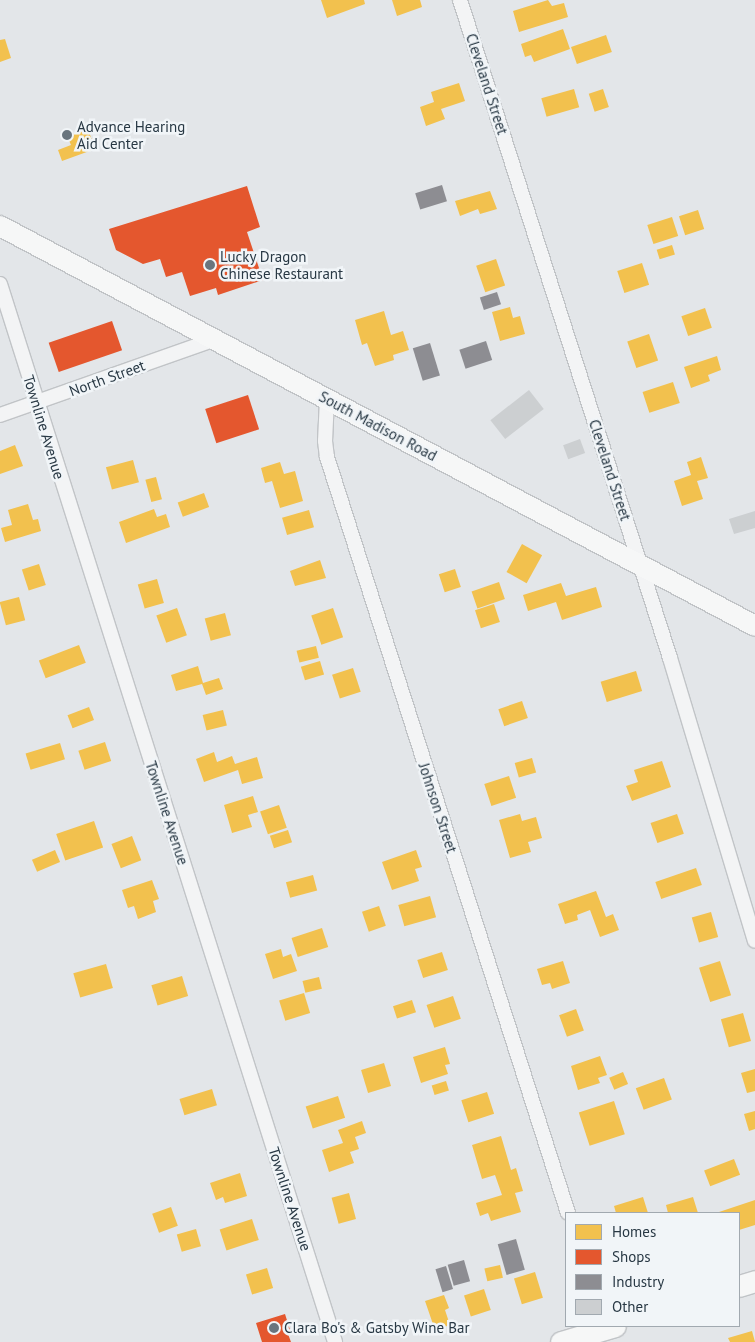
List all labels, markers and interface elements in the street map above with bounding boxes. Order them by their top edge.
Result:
street label: Cleveland Street [462,31,512,137]
place label: Advance Hearing Aid Center [77,117,185,152]
marker: Advance Hearing Aid Center [61,129,73,141]
place label: Lucky Dragon Chinese Restaurant [220,247,343,282]
marker: Lucky Dragon Chinese Restaurant [204,259,216,271]
street label: North Street [67,356,147,400]
street label: Townline Avenue [20,372,68,482]
street label: South Madison Road [316,387,440,465]
street label: Cleveland Street [585,417,635,523]
street label: Townline Avenue [142,759,192,867]
street label: Johnson Street [415,761,461,855]
street label: Townline Avenue [265,1145,315,1253]
legend [565,1212,740,1327]
text: Homes [612,1222,656,1241]
text: Shops [612,1247,651,1266]
text: Industry [612,1272,664,1291]
text: Other [612,1297,648,1316]
place label: Clara Bo's & Gatsby Wine Bar [284,1319,470,1337]
marker: Clara Bo's & Gatsby Wine Bar [268,1322,280,1334]

